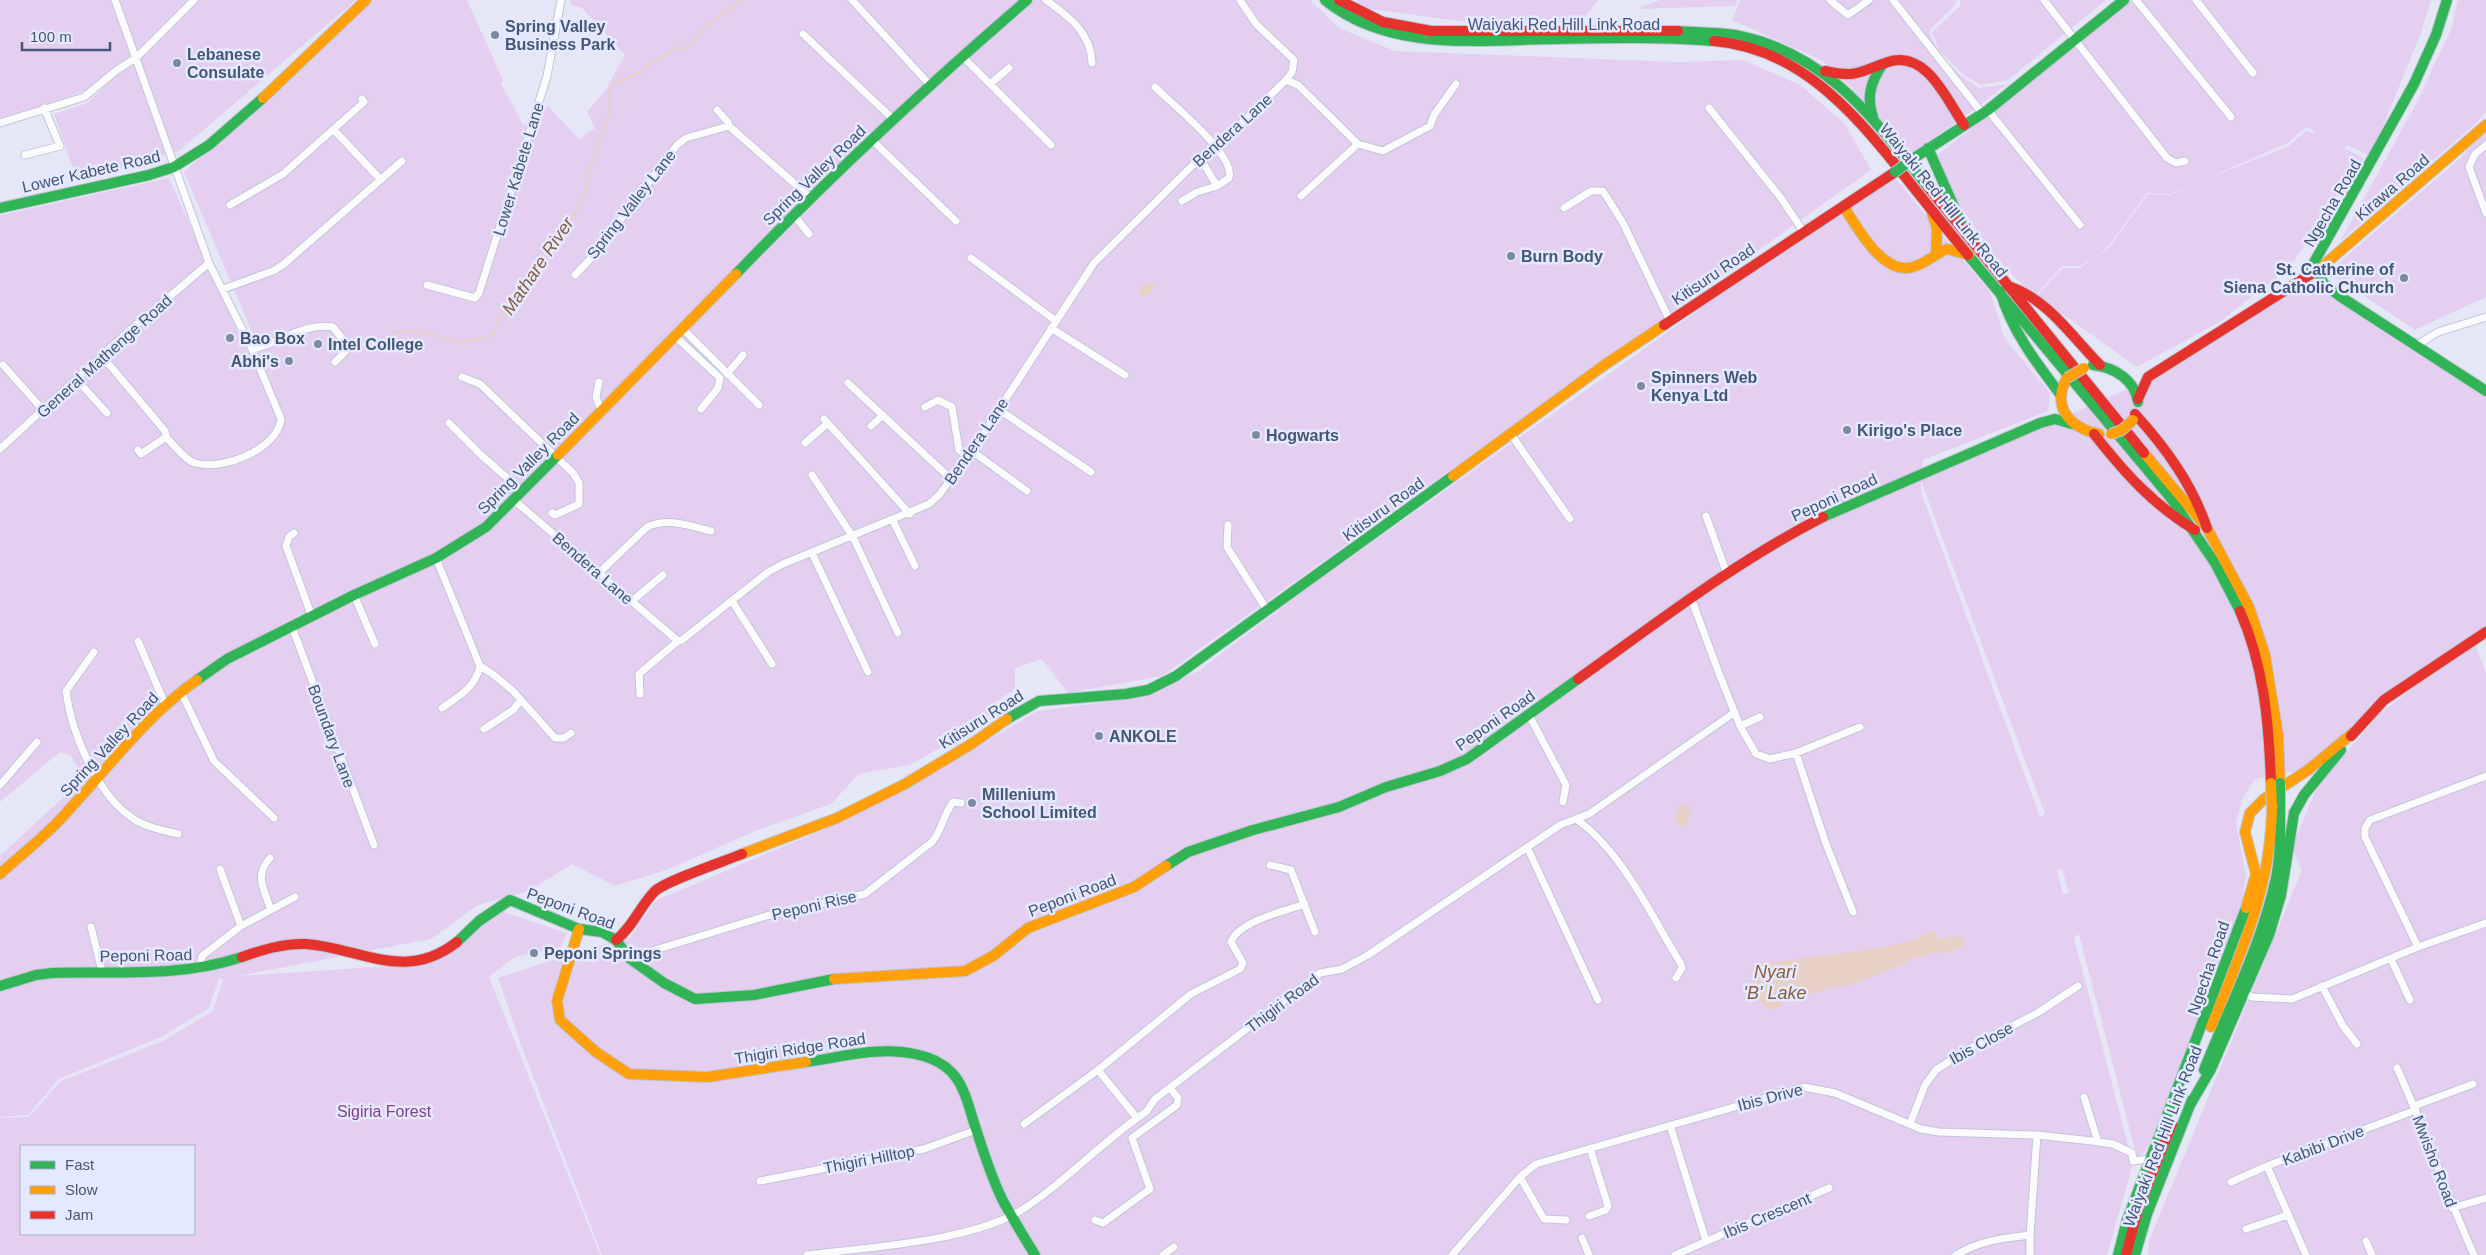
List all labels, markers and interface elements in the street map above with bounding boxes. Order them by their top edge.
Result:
street label: Waiyaki Red Hill Link Road [1468,16,1660,33]
place label: Spring Valley Business Park [505,18,615,53]
scale bar [22,20,110,52]
text: 100 m [30,28,72,45]
marker: Spring Valley Business Park [489,29,501,41]
place label: Lebanese Consulate [187,46,264,81]
marker: Lebanese Consulate [171,57,183,69]
street label: Bendera Lane [1189,90,1275,170]
street label: Lower Kabete Lane [490,100,547,238]
street label: Waiyaki Red Hill Link Road [1876,120,2011,280]
street label: Spring Valley Road [760,122,869,229]
street label: Lower Kabete Road [20,147,162,196]
street label: Spring Valley Lane [584,147,679,262]
street label: Kirawa Road [2352,151,2432,224]
street label: Ngecha Road [2301,157,2364,250]
water label: Mathare River [498,213,578,318]
street label: Kitisuru Road [1669,241,1758,308]
place label: Burn Body [1521,248,1603,265]
marker: Burn Body [1505,250,1517,262]
place label: St. Catherine of Siena Catholic Church [2223,261,2395,296]
marker: St. Catherine of Siena Catholic Church [2398,272,2410,284]
street label: General Mathenge Road [34,291,175,421]
place label: Bao Box [240,330,305,347]
marker: Bao Box [224,332,236,344]
place label: Intel College [328,336,423,353]
marker: Intel College [312,338,324,350]
place label: Abhi's [231,353,279,370]
marker: Abhi's [283,355,295,367]
place label: Spinners Web Kenya Ltd [1651,369,1758,404]
marker: Spinners Web Kenya Ltd [1635,380,1647,392]
street label: Bendera Lane [941,395,1012,488]
street label: Spring Valley Road [474,409,582,517]
place label: Kirigo's Place [1857,422,1962,439]
marker: Kirigo's Place [1841,424,1853,436]
place label: Hogwarts [1266,427,1339,444]
marker: Hogwarts [1250,429,1262,441]
street label: Peponi Road [1789,470,1880,525]
street label: Kitisuru Road [1339,474,1427,545]
street label: Bendera Lane [549,529,636,608]
street label: Boundary Lane [305,682,358,790]
street label: Kitisuru Road [936,687,1026,752]
street label: Peponi Road [1453,687,1538,754]
street label: Spring Valley Road [57,689,162,800]
place label: ANKOLE [1109,728,1177,745]
marker: ANKOLE [1093,730,1105,742]
place label: Millenium School Limited [982,786,1097,821]
marker: Millenium School Limited [966,797,978,809]
street label: Peponi Road [1026,871,1118,920]
street label: Peponi Road [524,885,617,932]
street label: Peponi Rise [770,887,858,923]
street label: Ngecha Road [2185,919,2232,1017]
place label: Peponi Springs [544,945,661,962]
street label: Peponi Road [100,946,192,965]
marker: Peponi Springs [528,947,540,959]
water label: Nyari 'B' Lake [1744,962,1806,1003]
street label: Thigiri Road [1243,971,1322,1036]
street label: Ibis Close [1946,1019,2016,1068]
street label: Thigiri Ridge Road [733,1030,867,1067]
street label: Waiyaki Red Hill Link Road [2120,1043,2205,1229]
street label: Ibis Drive [1736,1081,1805,1114]
park label: Sigiria Forest [337,1103,432,1120]
street label: Mwisho Road [2409,1113,2460,1209]
street label: Kabibi Drive [2280,1122,2367,1169]
street label: Thigiri Hilltop [822,1142,916,1177]
legend [20,1145,195,1235]
text: Fast [65,1156,95,1173]
text: Slow [65,1181,98,1198]
street label: Ibis Crescent [1721,1189,1814,1242]
text: Jam [65,1206,93,1223]

